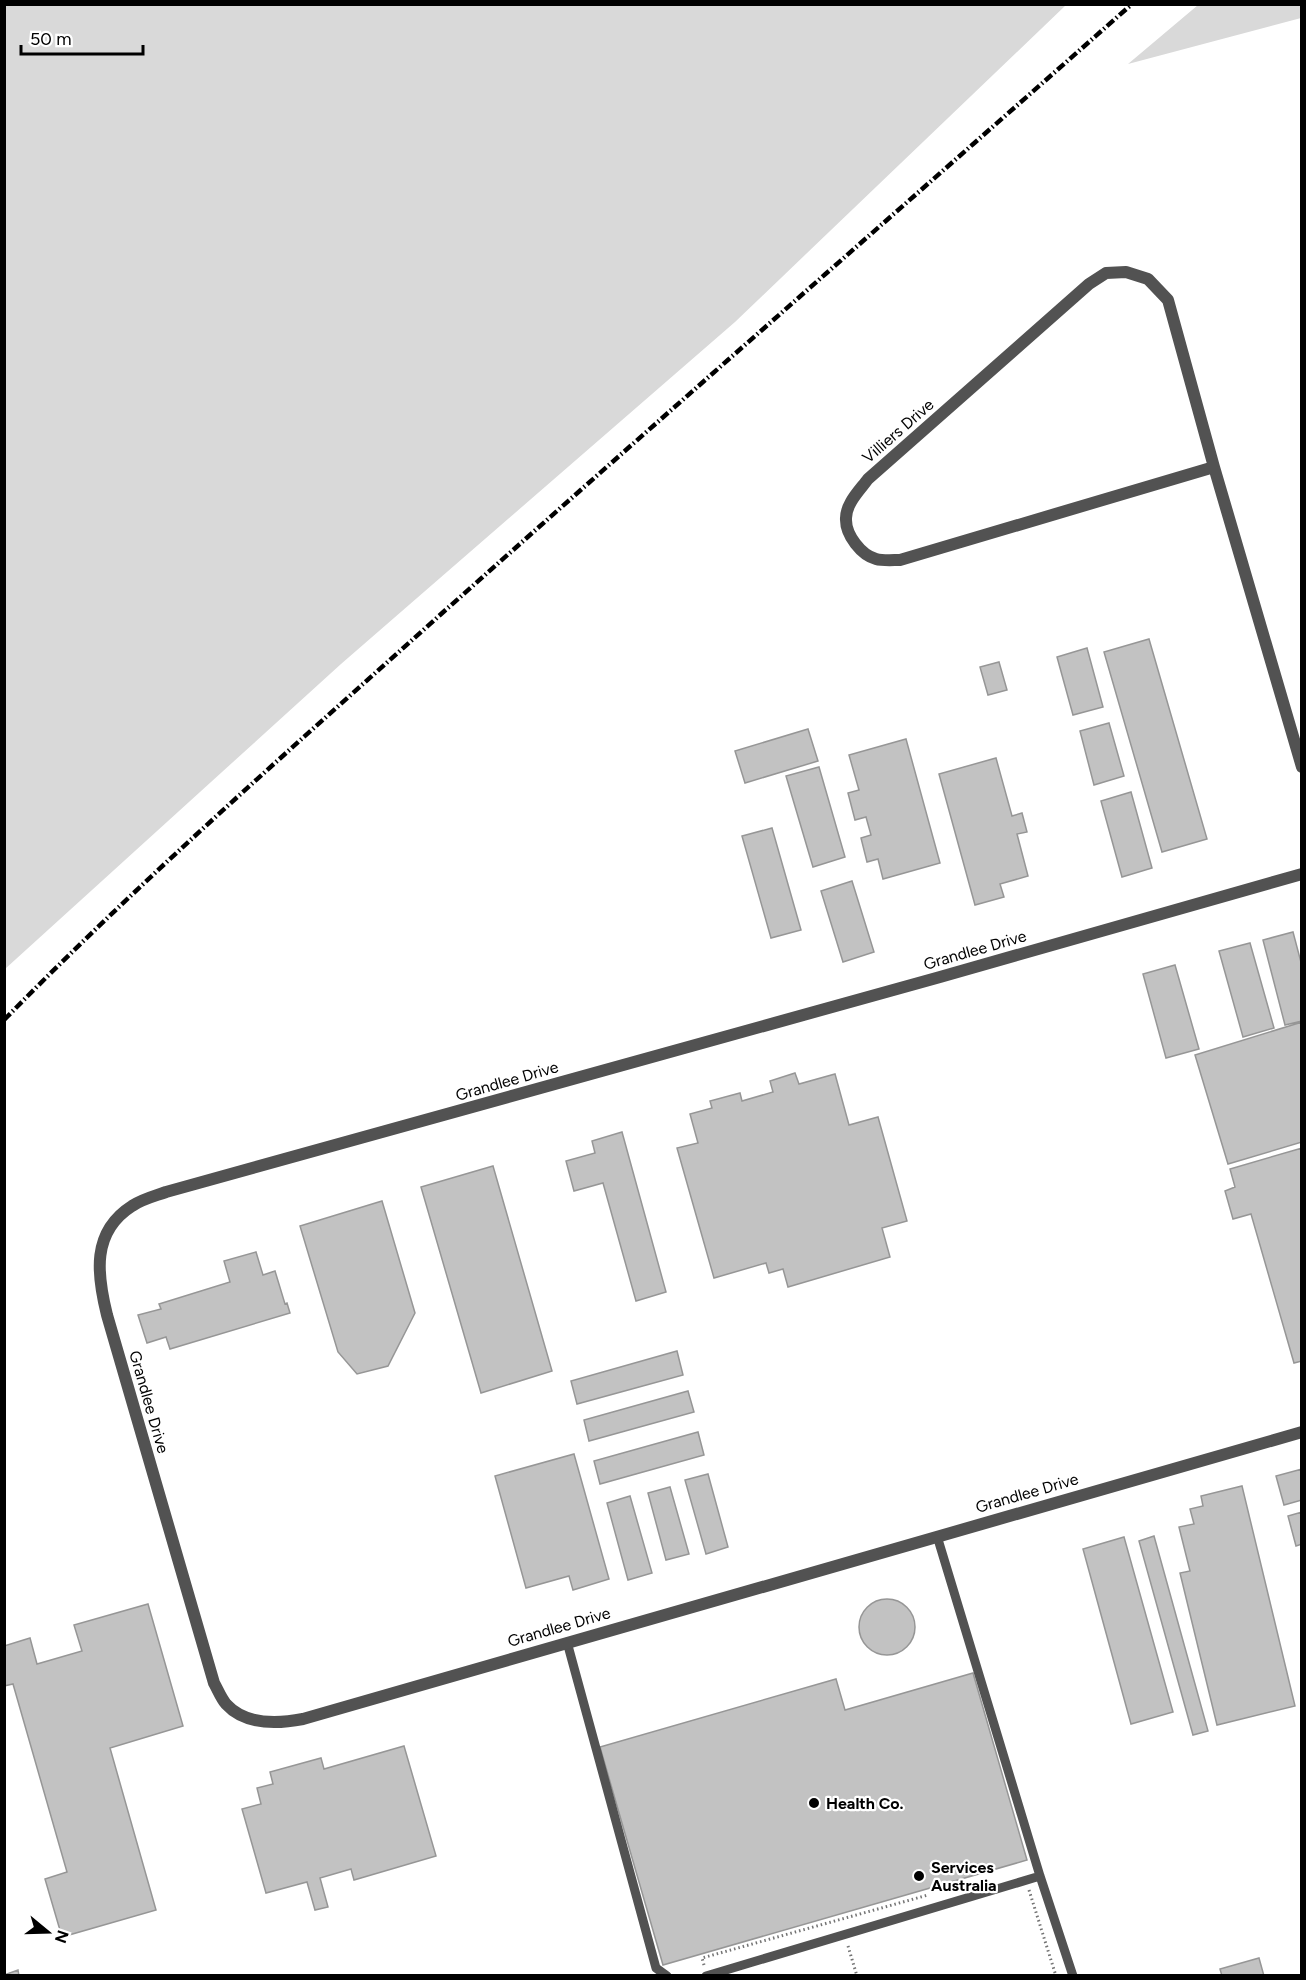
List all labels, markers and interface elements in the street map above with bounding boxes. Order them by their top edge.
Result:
scale bar [21,18,142,56]
text: 50 m [30,28,72,50]
street label: Villiers Drive [859,395,938,467]
street label: Grandlee Drive [921,926,1029,974]
street label: Grandlee Drive [453,1057,561,1105]
street label: Grandlee Drive [125,1348,173,1456]
street label: Grandlee Drive [973,1469,1081,1517]
street label: Grandlee Drive [505,1603,613,1651]
place label: Health Co. [826,1794,904,1813]
marker: Health Co. [807,1796,821,1810]
place label: Services Australia [931,1858,997,1895]
marker: Services Australia [912,1869,926,1883]
north arrow [18,1902,78,1962]
text: N [51,1928,73,1946]

